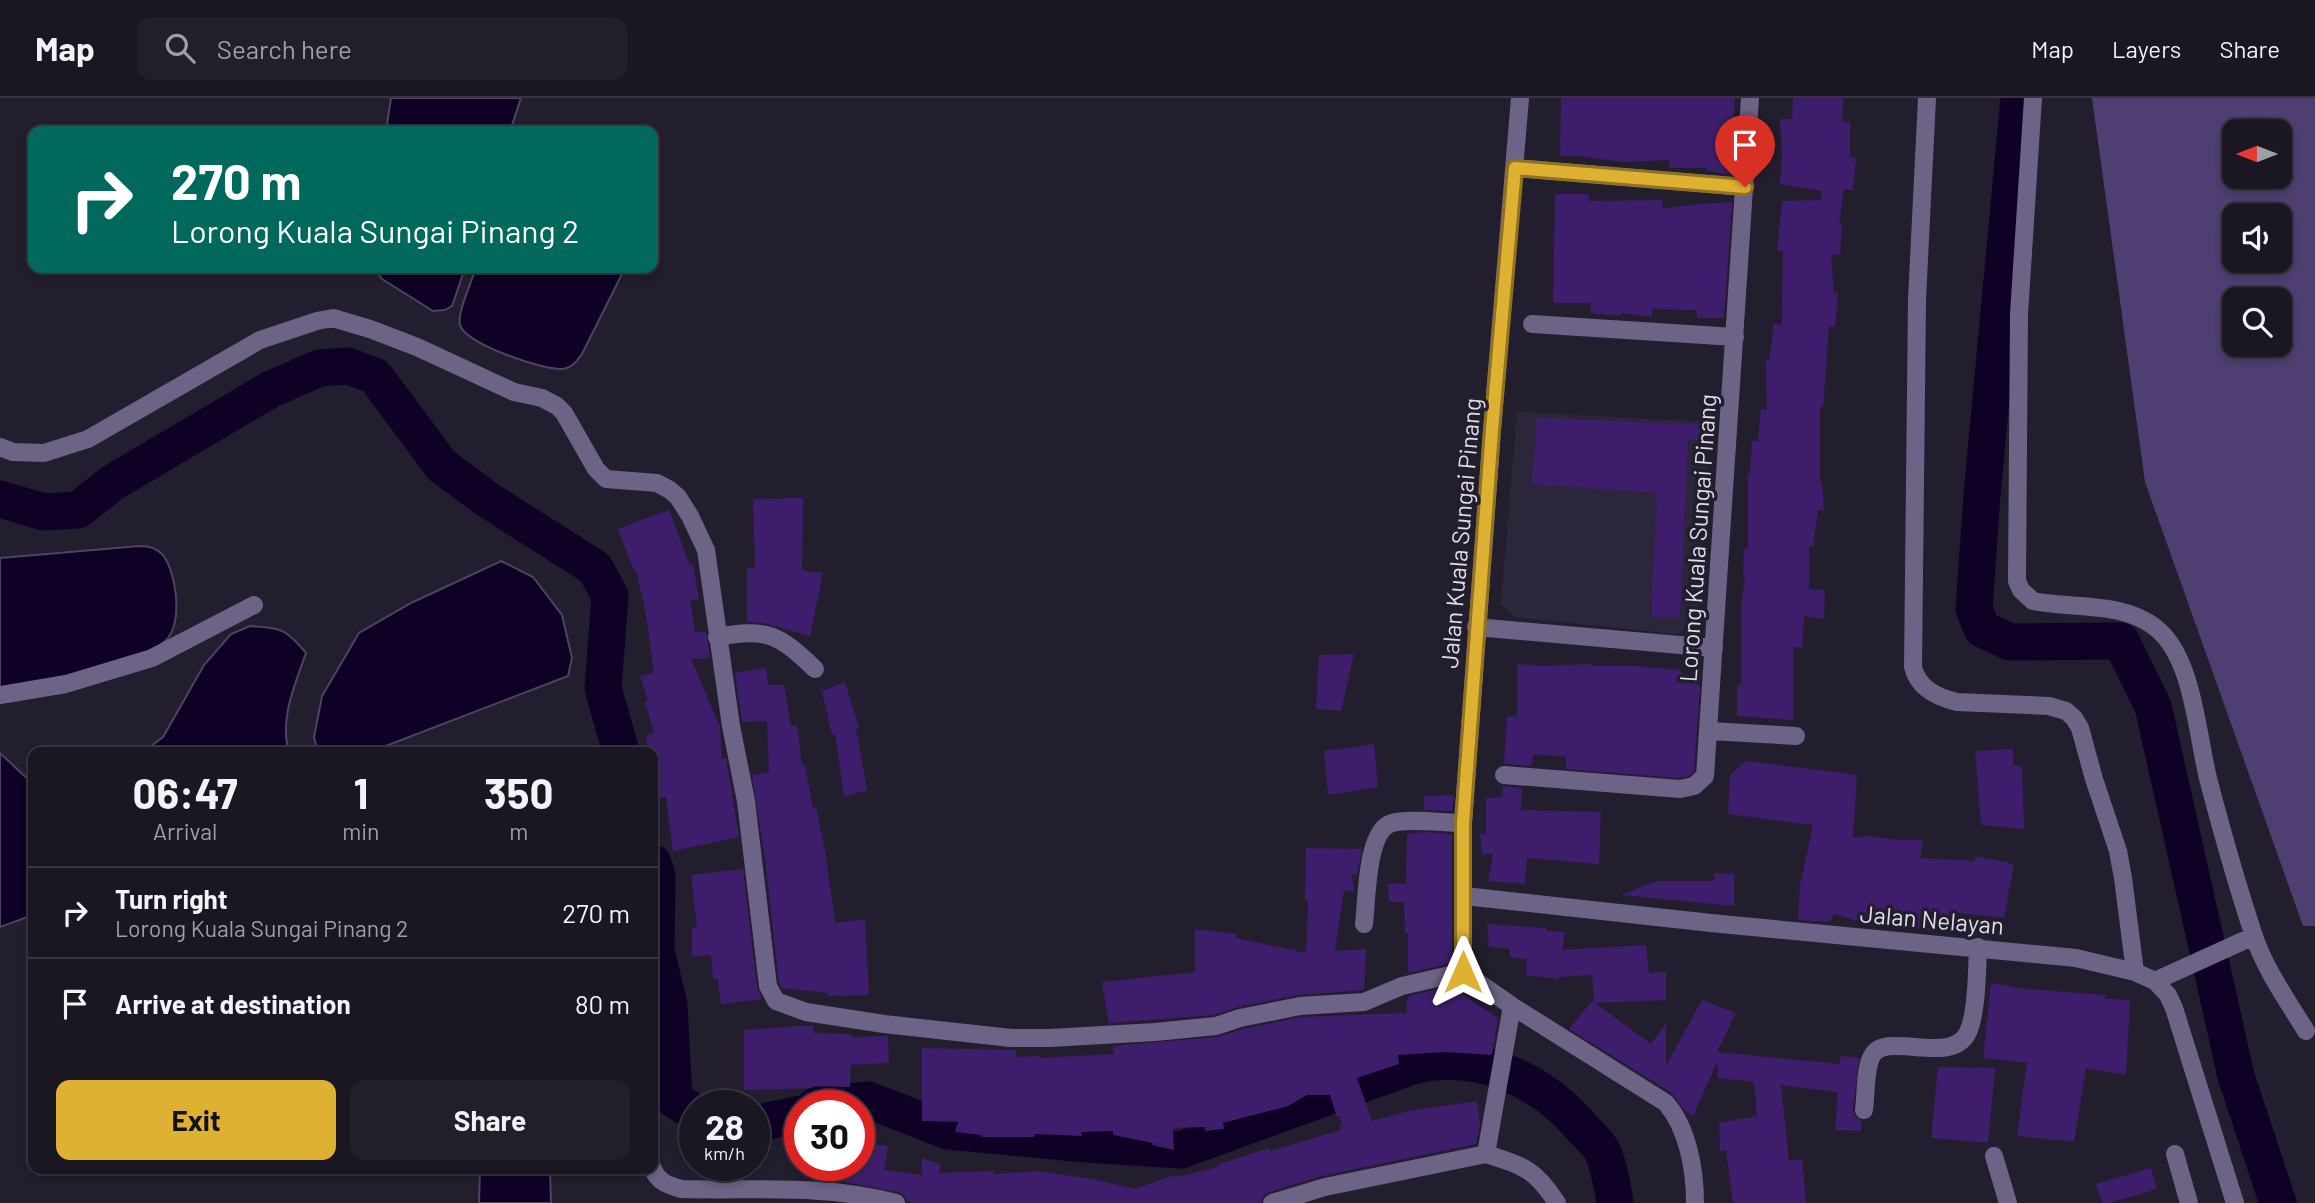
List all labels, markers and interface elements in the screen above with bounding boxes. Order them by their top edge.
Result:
search box [137,17,627,80]
text: Map [35,28,95,68]
icon: search [161,29,199,67]
text: Search here [217,33,352,64]
text: Map [2031,34,2074,63]
text: Layers [2112,34,2181,63]
text: Share [2219,34,2280,63]
pin [1715,115,1775,187]
north arrow [2222,119,2292,189]
map controls [2222,119,2292,357]
icon: arrive [1726,126,1764,164]
text: 270 m [171,151,301,210]
icon: right [56,154,147,245]
button: sound [2222,203,2292,273]
text: Lorong Kuala Sungai Pinang 2 [171,211,579,249]
button: search [2222,287,2292,357]
street label: Lorong Kuala Sungai Pinang [1672,393,1722,683]
street label: Jalan Kuala Sungai Pinang [1434,397,1486,669]
text: 06:47 [133,767,238,817]
text: 1 [353,767,368,817]
text: 350 [484,767,553,817]
text: Arrival [153,817,217,845]
text: min [342,817,380,845]
text: m [509,817,528,845]
text: Turn right [115,883,228,914]
icon: right [56,894,94,932]
text: 270 m [562,897,630,928]
street label: Jalan Nelayan [1859,898,2005,940]
text: Lorong Kuala Sungai Pinang 2 [115,914,408,942]
position arrow [1426,935,1500,1009]
icon: arrive [56,985,94,1023]
text: Arrive at destination [115,988,351,1019]
text: 80 m [575,988,630,1019]
button: Exit [56,1080,336,1160]
button: Share [350,1080,630,1160]
speed limit sign: 30 [784,1090,875,1181]
text: 28 [705,1105,744,1147]
text: km/h [704,1142,745,1164]

